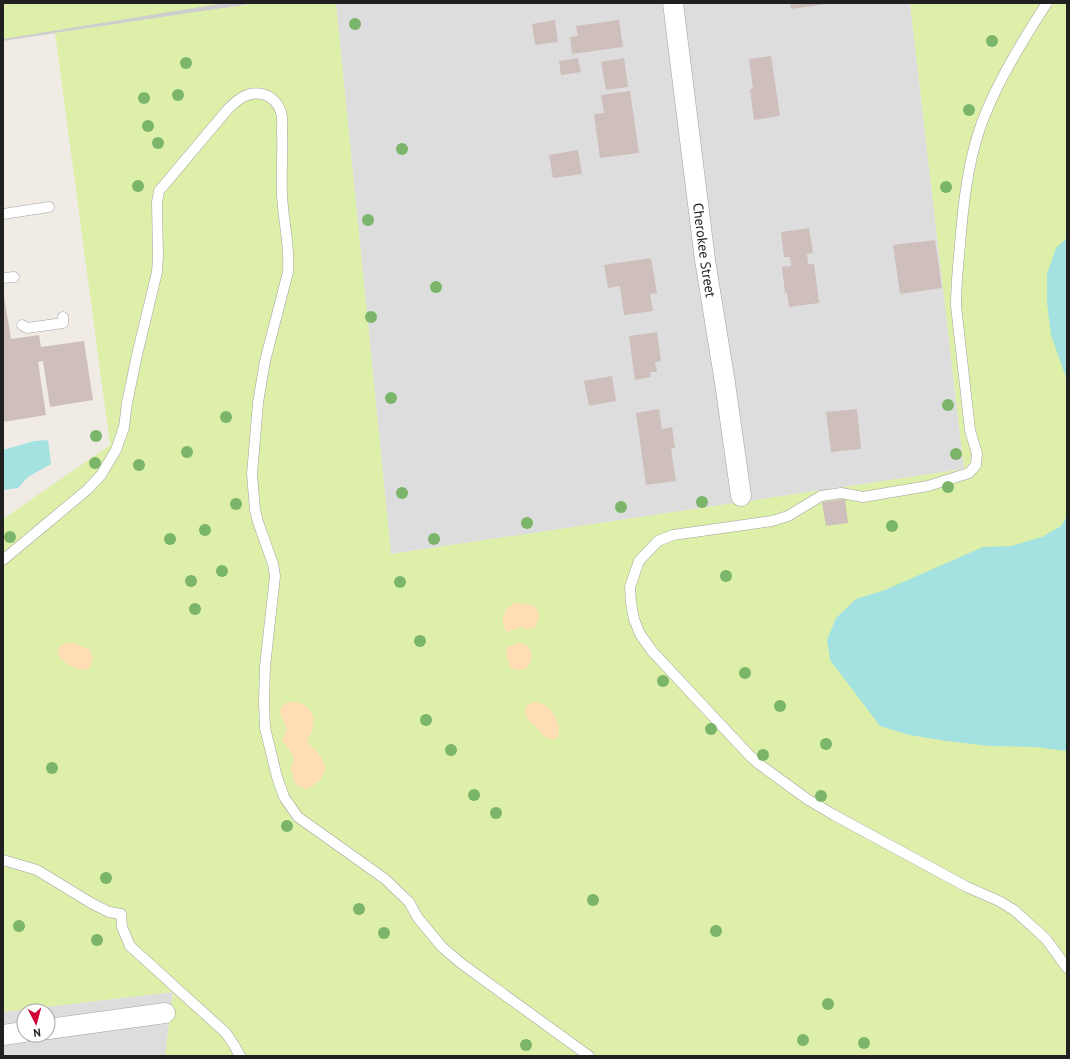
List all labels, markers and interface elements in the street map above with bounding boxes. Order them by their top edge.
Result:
street label: Cherokee Street [689,202,720,299]
north arrow [16,1003,56,1043]
text: N [33,1026,41,1040]

